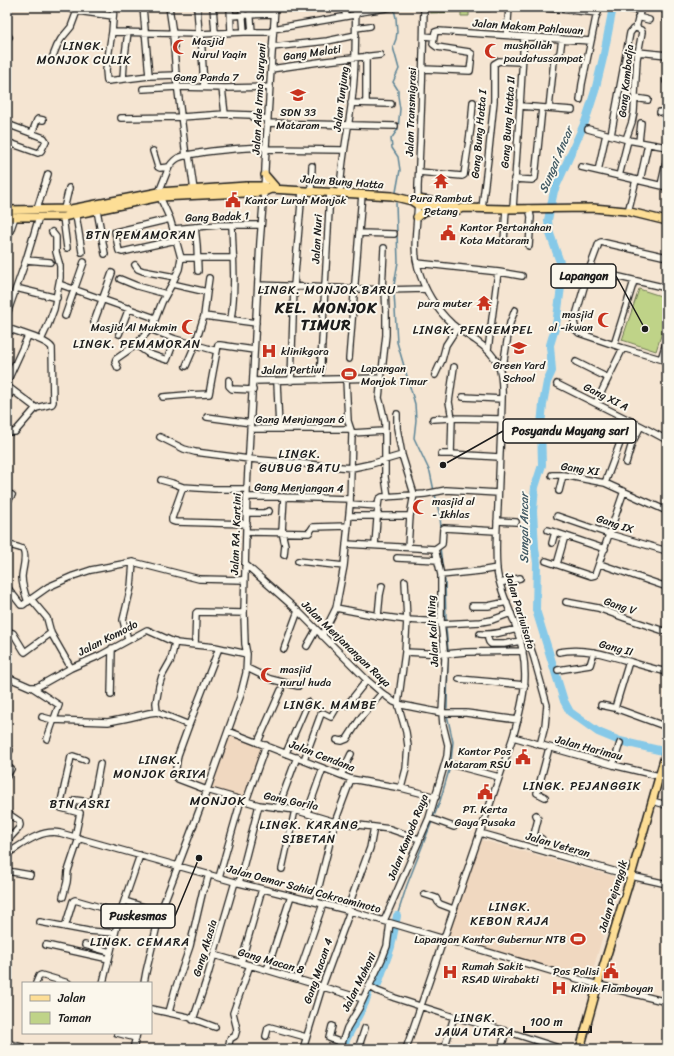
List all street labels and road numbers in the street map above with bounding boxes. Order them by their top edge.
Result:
street label: Jalan Makam Pahlawan [471,14,584,40]
street label: Gang Melati [282,39,343,66]
street label: Jalan Ade Irma Suryani [247,42,271,156]
street label: Gang Kambodja [613,43,639,118]
street label: Jalan Tunjung [327,65,354,134]
street label: Jalan Transmigrasi [400,66,422,158]
street label: Gang Panda 7 [173,68,239,87]
street label: Gang Bung Hatta II [495,75,521,169]
street label: Gang Bung Hatta I [466,88,492,179]
street label: Jalan Bung Hatta [299,170,385,194]
street label: Gang Badak 1 [185,206,250,228]
street label: Jalan Nuri [306,213,328,265]
street label: Jalan Pertiwi [260,360,326,380]
street label: Gang XI A [580,378,632,416]
street label: Gang Menjangan 6 [256,410,344,429]
street label: Gang XI [560,457,601,481]
street label: Gang Menjangan 4 [254,478,344,498]
street label: Jalan RA. Kartini [225,492,247,576]
street label: Gang IX [594,509,636,539]
street label: Jalan Pariwisata [499,570,541,652]
street label: Gang V [601,592,639,621]
street label: Jalan Kali Ning [422,594,444,668]
street label: Jalan Menjanangan Raya [296,595,396,692]
street label: Jalan Komodo [74,615,142,662]
street label: Gang II [597,634,636,662]
street label: Jalan Harimau [552,730,625,766]
street label: Jalan Cendana [285,734,358,777]
street label: Gang Gorila [262,786,321,816]
street label: Jalan Komodo Raya [382,791,434,884]
street label: Jalan Veteran [523,826,592,863]
street label: Jalan Pejanggik [593,857,633,935]
street label: Jalan Oemar Sahid Cokroaminoto [224,859,384,919]
street label: Gang Akasia [187,917,223,979]
street label: Gang Macan 4 [298,935,338,1006]
street label: Gang Macan 8 [236,942,307,980]
street label: Jalan Mahoni [336,948,382,1016]

